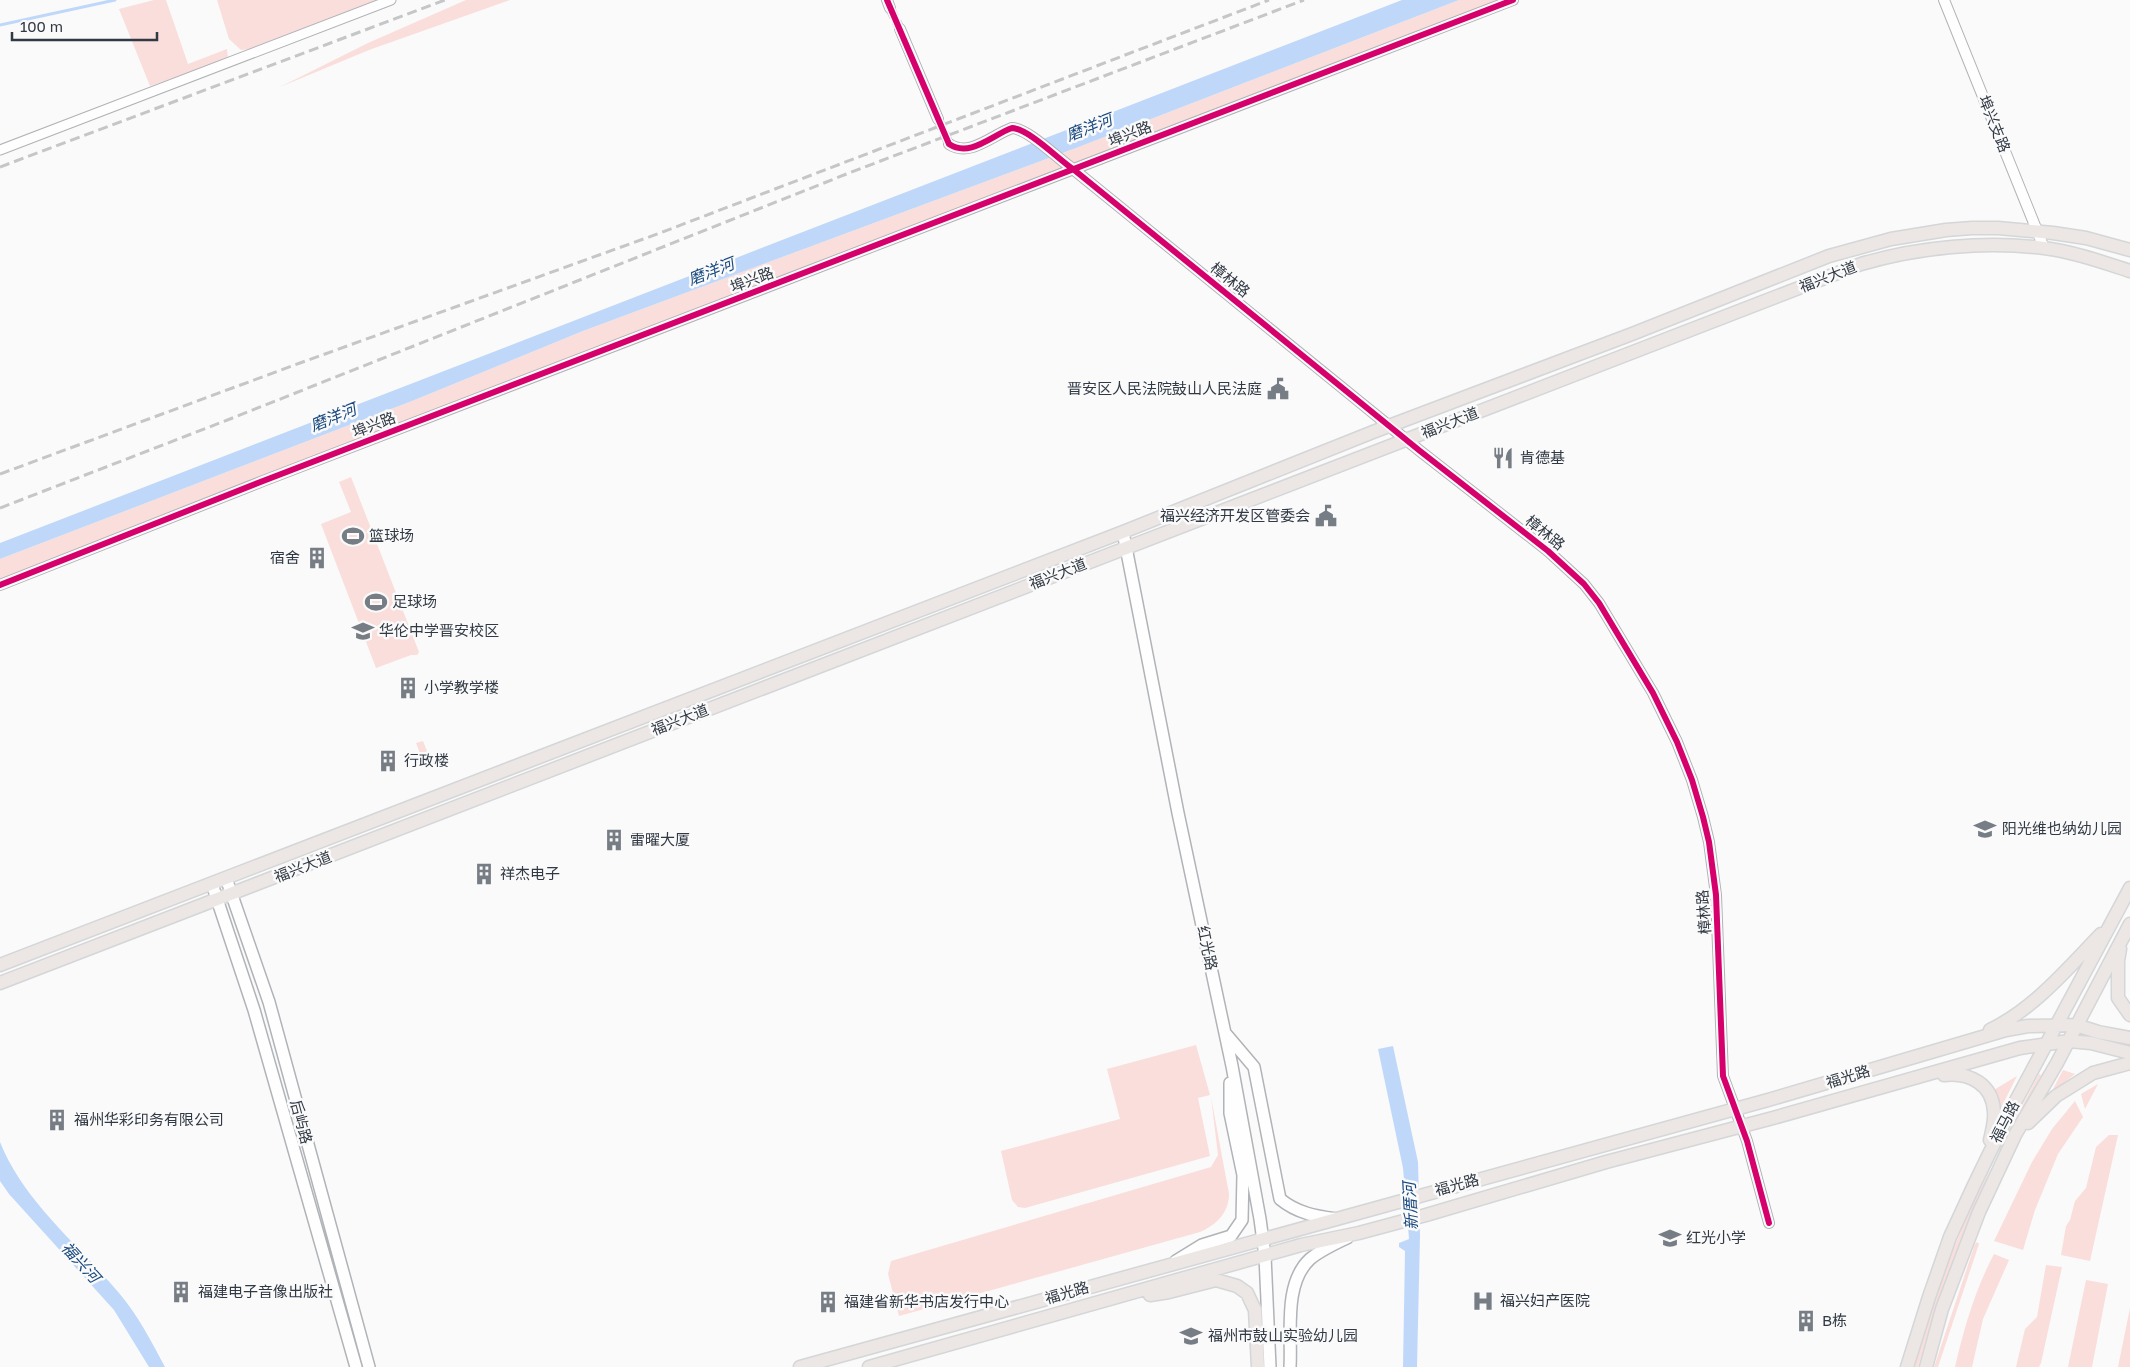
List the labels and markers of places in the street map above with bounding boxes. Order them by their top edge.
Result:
public building icon: 晋安区人民法院鼓山人民法庭 [1265,376,1291,402]
place label: 晋安区人民法院鼓山人民法庭 [1067,379,1262,397]
restaurant icon: 肯德基 [1490,445,1516,471]
place label: 肯德基 [1520,448,1565,466]
public building icon: 福兴经济开发区管委会 [1313,503,1339,529]
place label: 福兴经济开发区管委会 [1160,506,1310,524]
sports icon: 篮球场 [340,523,366,549]
place label: 篮球场 [369,526,414,544]
building icon: 宿舍 [304,545,330,571]
place label: 宿舍 [270,548,300,566]
sports icon: 足球场 [363,589,389,615]
place label: 足球场 [392,592,437,610]
school or university icon: 华伦中学晋安校区 [350,618,376,644]
place label: 华伦中学晋安校区 [379,621,499,639]
building icon: 小学教学楼 [395,675,421,701]
place label: 小学教学楼 [424,678,499,696]
building icon: 行政楼 [375,748,401,774]
place label: 行政楼 [404,751,449,769]
school or university icon: 阳光维也纳幼儿园 [1972,816,1998,842]
place label: 阳光维也纳幼儿园 [2002,819,2122,837]
building icon: 雷曜大厦 [601,827,627,853]
place label: 雷曜大厦 [630,830,690,848]
building icon: 祥杰电子 [471,861,497,887]
place label: 祥杰电子 [500,864,560,882]
building icon: 福州华彩印务有限公司 [44,1107,70,1133]
place label: 福州华彩印务有限公司 [74,1110,224,1128]
school or university icon: 红光小学 [1657,1225,1683,1251]
place label: 红光小学 [1686,1228,1746,1246]
building icon: 福建电子音像出版社 [168,1279,194,1305]
place label: 福建电子音像出版社 [198,1282,333,1300]
hospital icon: 福兴妇产医院 [1470,1288,1496,1314]
building icon: 福建省新华书店发行中心 [815,1289,841,1315]
place label: 福兴妇产医院 [1500,1291,1590,1309]
place label: 福建省新华书店发行中心 [844,1292,1009,1310]
building icon: B栋 [1793,1308,1819,1334]
place label: B栋 [1822,1311,1847,1329]
school or university icon: 福州市鼓山实验幼儿园 [1178,1323,1204,1349]
place label: 福州市鼓山实验幼儿园 [1208,1326,1358,1344]

